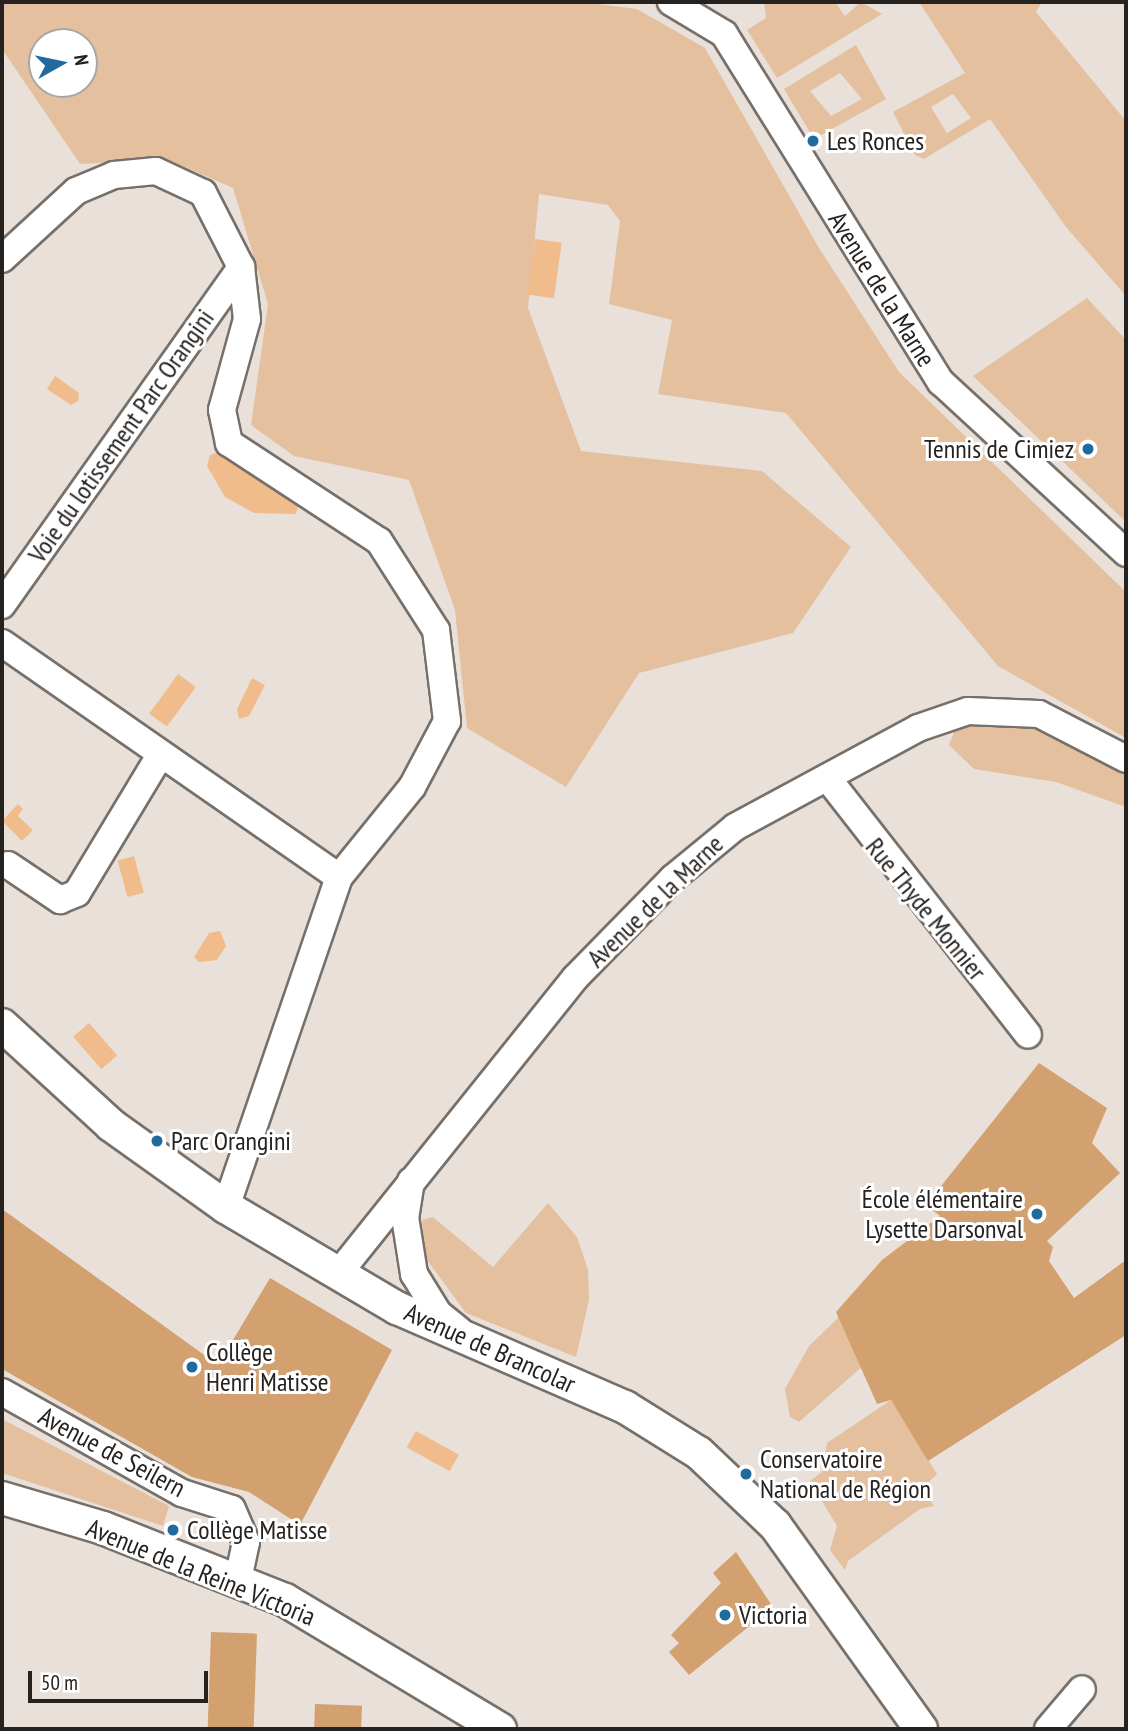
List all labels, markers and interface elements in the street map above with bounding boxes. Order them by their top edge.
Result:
north arrow [28,28,98,98]
text: N [69,53,94,67]
place label: Les Ronces [827,125,924,157]
marker: Les Ronces [805,133,821,149]
street label: Avenue de la Marne [822,206,942,372]
street label: Voie du lotissement Parc Orangini [21,303,221,569]
place label: Tennis de Cimiez [924,433,1074,465]
marker: Tennis de Cimiez [1080,441,1096,457]
street label: Avenue de la Marne [581,828,729,974]
street label: Rue Thyde Monnier [859,831,993,987]
place label: Parc Orangini [171,1125,291,1157]
marker: Parc Orangini [149,1133,165,1149]
place label: École élémentaire Lysette Darsonval [862,1183,1023,1244]
marker: École élémentaire Lysette Darsonval [1029,1206,1045,1222]
street label: Avenue de Brancolar [400,1296,580,1400]
place label: Collège Henri Matisse [206,1336,328,1398]
marker: Collège Henri Matisse [184,1359,200,1375]
street label: Avenue de Seilern [33,1400,191,1504]
place label: Conservatoire National de Région [760,1443,931,1504]
marker: Conservatoire National de Région [738,1466,754,1482]
street label: Avenue de la Reine Victoria [82,1512,320,1632]
place label: Collège Matisse [187,1514,328,1546]
marker: Collège Matisse [165,1522,181,1538]
place label: Victoria [739,1599,807,1631]
marker: Victoria [717,1607,733,1623]
scale bar [32,1658,212,1702]
text: 50 m [41,1669,78,1696]

